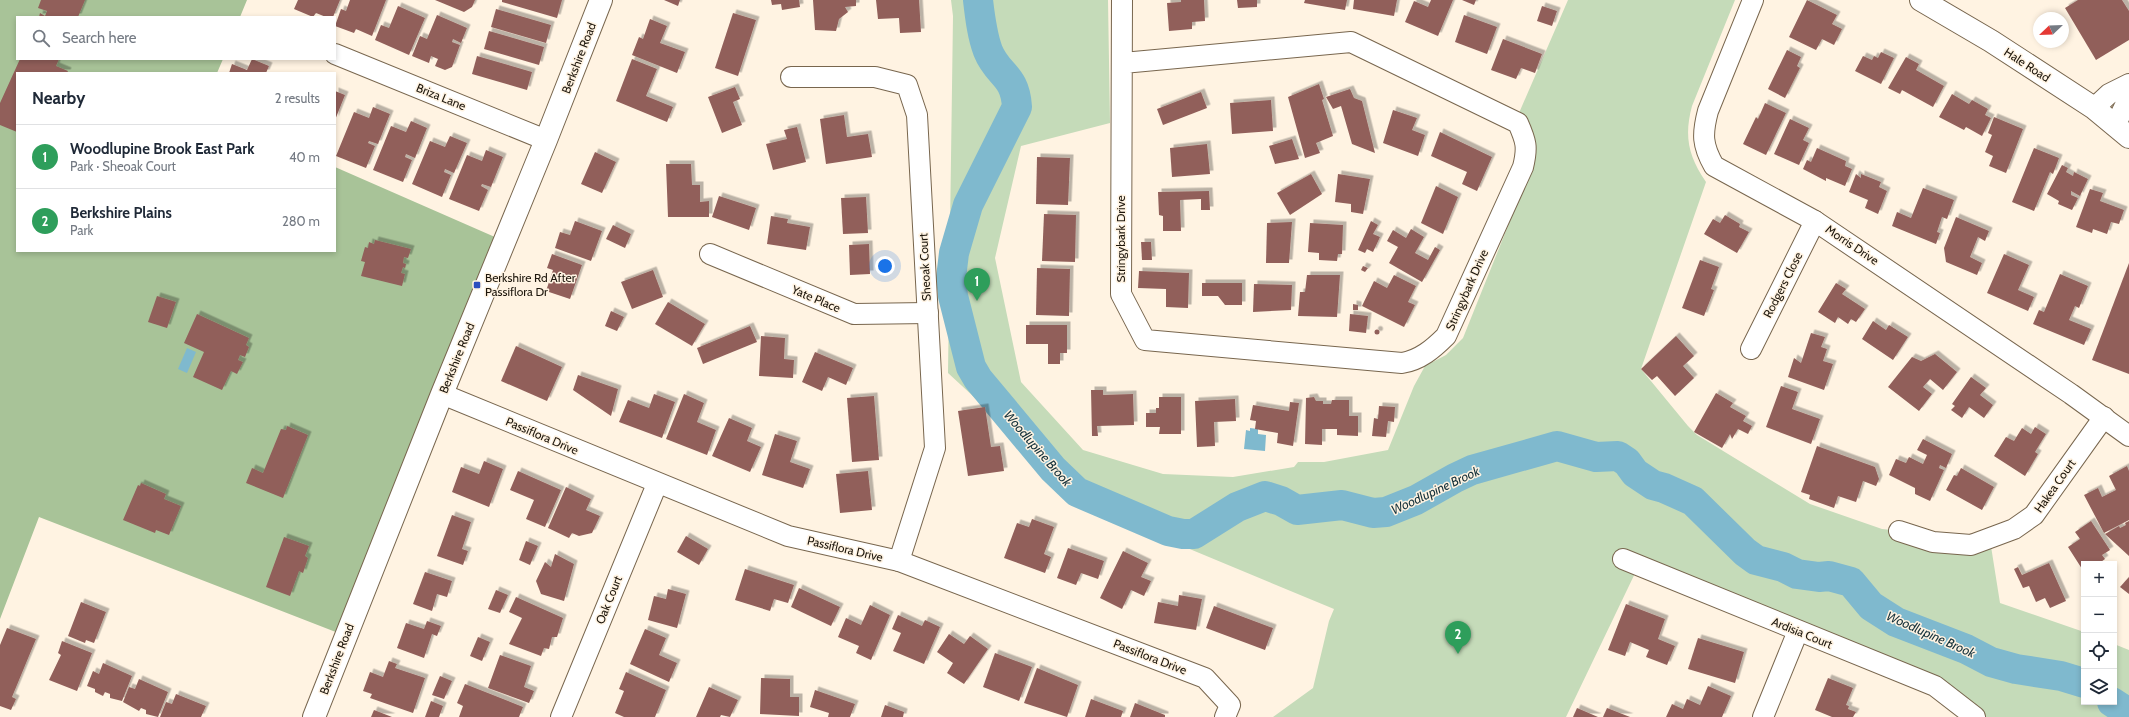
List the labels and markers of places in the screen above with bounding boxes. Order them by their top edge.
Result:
pin: 1 [964,268,990,301]
place label: Berkshire Rd After Passiflora Dr [485,270,576,299]
marker: Berkshire Rd After Passiflora Dr [472,280,482,290]
pin: 2 [1445,621,1471,654]

